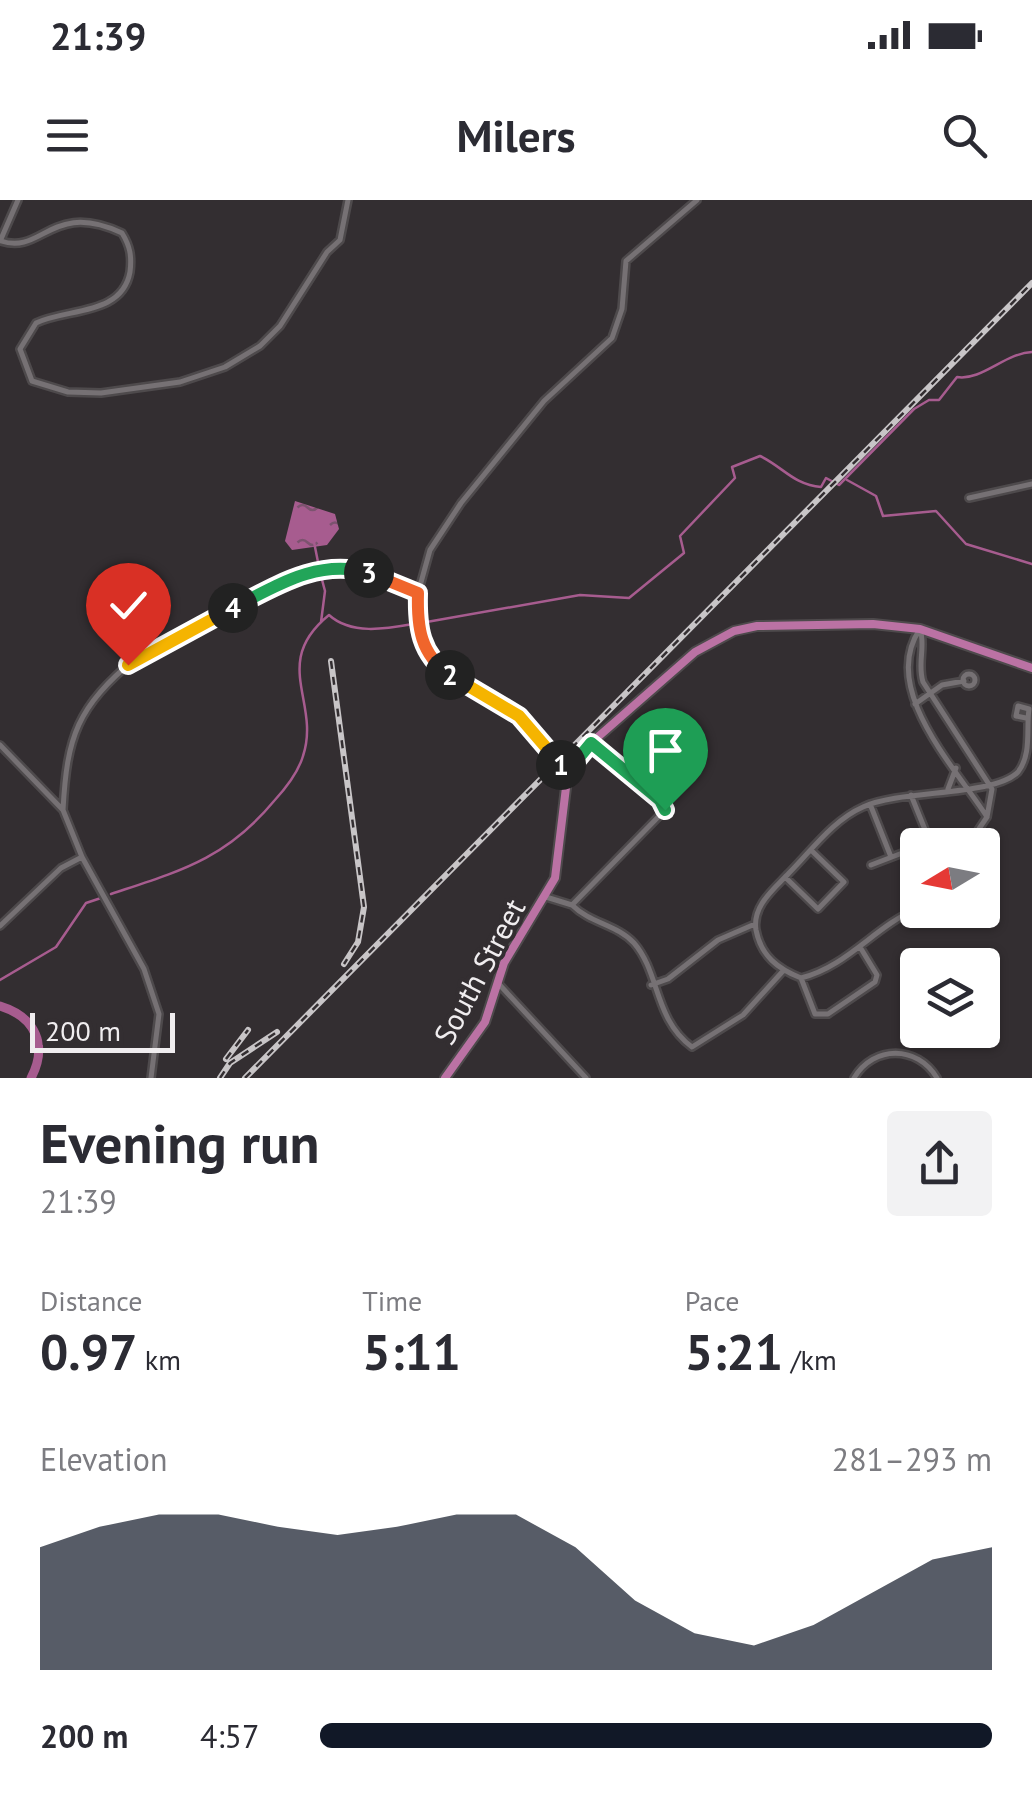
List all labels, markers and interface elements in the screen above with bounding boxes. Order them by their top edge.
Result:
text: 21:39 [50,11,146,60]
text: Milers [457,106,575,164]
icon: menu [40,108,95,163]
icon: search [937,108,992,163]
pin: 3 [344,548,394,598]
text: 3 [361,554,377,591]
pin [86,563,171,666]
icon: check [101,578,156,633]
pin: 4 [208,583,258,633]
text: 4 [225,589,241,626]
pin: 2 [425,650,475,700]
text: 2 [442,656,458,693]
pin [623,708,708,811]
icon: arrive [638,723,693,778]
pin: 1 [536,740,586,790]
text: 1 [553,746,569,783]
north arrow [900,828,1000,928]
map controls [900,828,1000,1048]
street label: South Street [424,892,533,1051]
button: layers [900,948,1000,1048]
scale bar [30,1008,175,1053]
text: 200 m [45,1012,121,1049]
text: Evening run [40,1107,320,1178]
button: share [887,1111,992,1216]
text: 21:39 [40,1180,117,1222]
text: Distance [40,1282,143,1319]
text: Time [362,1282,422,1319]
text: Pace [685,1282,739,1319]
text: 0.97 [40,1319,137,1384]
text: 5:11 [362,1319,461,1384]
text: 5:21 [685,1319,783,1384]
text: km [137,1341,181,1378]
text: /km [783,1341,837,1378]
text: Elevation [40,1438,167,1480]
text: 281–293 m [832,1438,992,1480]
text: 200 m [40,1715,128,1757]
text: 4:57 [200,1715,259,1757]

